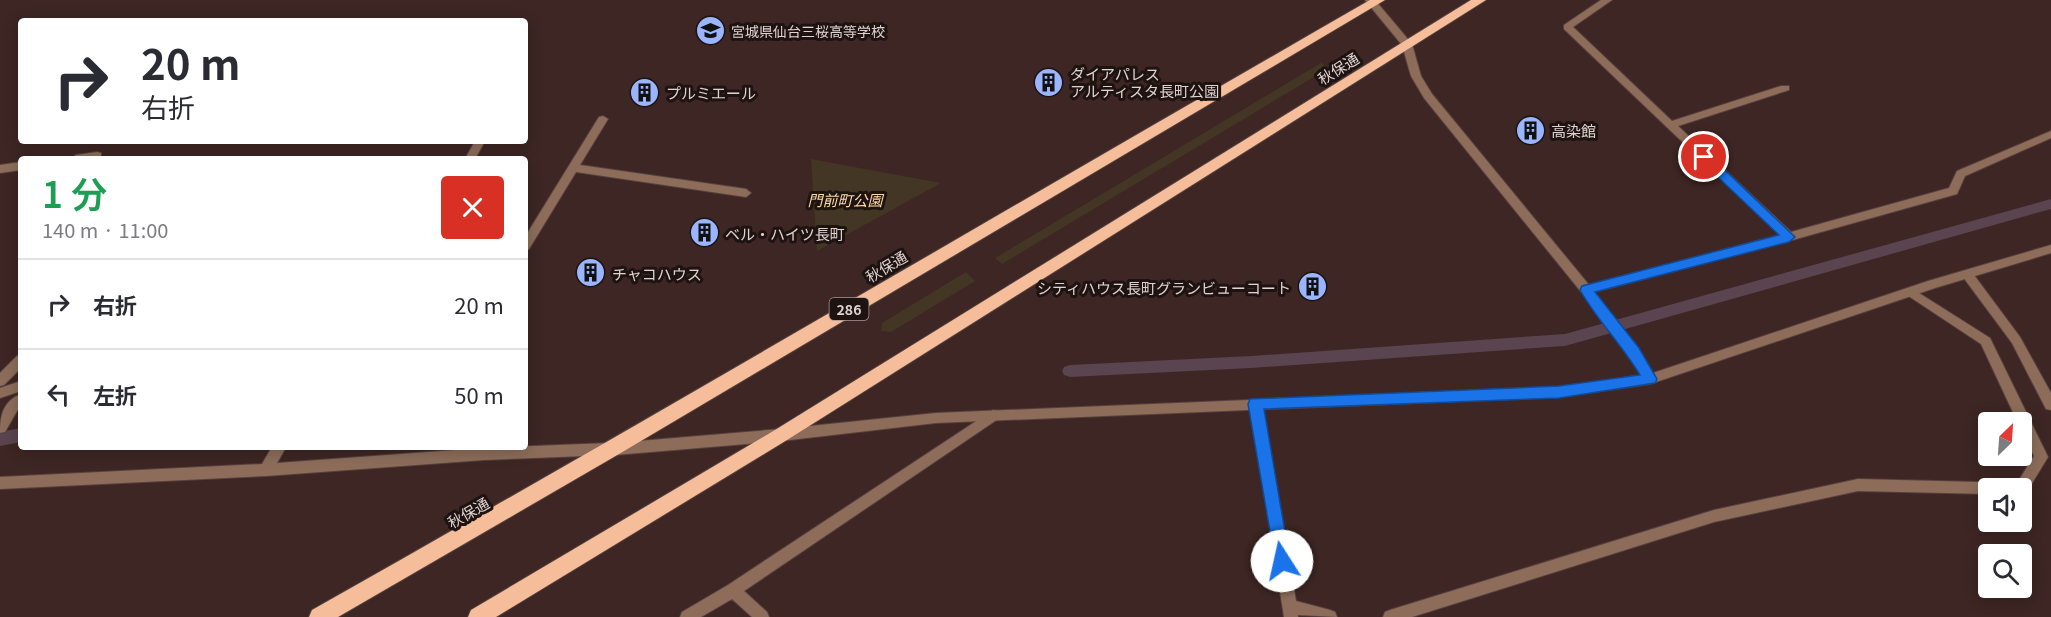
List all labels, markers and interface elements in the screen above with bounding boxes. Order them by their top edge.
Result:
school or university icon: 宮城県仙台三桜高等学校 [694,15,726,47]
place label: 宮城県仙台三桜高等学校 [731,21,885,41]
text: 20 m [141,31,241,92]
icon: right [42,42,120,120]
street label: 秋保通 [1313,47,1363,89]
place label: ダイアパレス アルティスタ長町公園 [1070,63,1219,101]
building icon: ダイアパレス アルティスタ長町公園 [1033,66,1065,98]
building icon: プルミエール [629,76,661,108]
place label: プルミエール [666,82,756,103]
text: 右折 [141,87,195,126]
building icon: 高染館 [1514,114,1546,146]
place label: 高染館 [1551,120,1596,141]
pin [1678,131,1729,182]
icon: arrive [1687,140,1720,173]
text: 1 分 [42,166,107,218]
button: close [441,176,504,239]
park label: 門前町公園 [807,189,884,210]
text: 140 m · 11:00 [42,215,168,244]
building icon: ベル・ハイツ長町 [688,217,720,249]
place label: ベル・ハイツ長町 [725,223,845,244]
street label: 秋保通 [861,245,911,287]
building icon: チャコハウス [575,257,607,289]
place label: チャコハウス [612,263,702,284]
building icon: シティハウス長町グランビューコート [1296,271,1328,303]
place label: シティハウス長町グランビューコート [1037,277,1291,298]
icon: right [42,288,75,321]
text: 右折 [93,288,137,320]
text: 20 m [454,288,504,320]
road number: 286 [830,298,868,320]
icon: left [42,378,75,411]
text: 左折 [93,378,137,410]
text: 50 m [454,378,504,410]
north arrow [1978,412,2032,466]
map controls [1978,412,2032,598]
button: sound [1978,478,2032,532]
street label: 秋保通 [443,492,493,532]
position arrow [1250,529,1314,593]
button: search [1978,544,2032,598]

